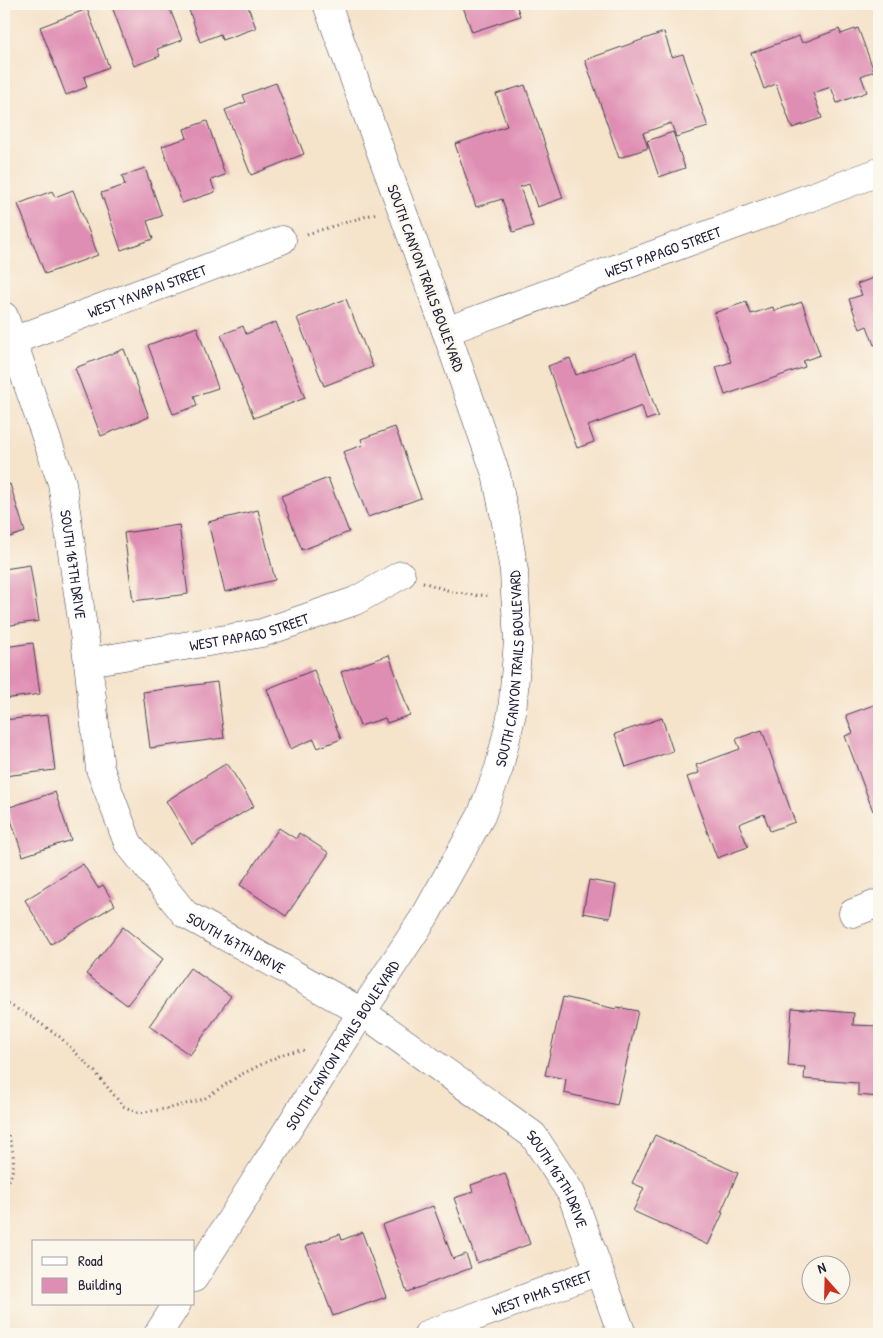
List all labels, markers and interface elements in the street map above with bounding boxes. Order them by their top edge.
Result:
street label: SOUTH CANYON TRAILS BOULEVARD [382,182,470,375]
street label: WEST PAPAGO STREET [602,220,725,282]
street label: WEST YAVAPAI STREET [84,258,210,322]
street label: SOUTH 167TH DRIVE [56,508,92,621]
street label: SOUTH CANYON TRAILS BOULEVARD [489,569,529,769]
street label: WEST PAPAGO STREET [188,607,312,655]
street label: SOUTH 167TH DRIVE [183,907,290,978]
street label: SOUTH CANYON TRAILS BOULEVARD [280,955,404,1134]
street label: SOUTH 167TH DRIVE [523,1124,593,1231]
legend [32,1240,195,1306]
text: Road [78,1250,103,1271]
north arrow [800,1256,850,1306]
text: N [815,1257,829,1278]
street label: WEST PIMA STREET [489,1264,595,1320]
text: Building [78,1274,122,1295]

